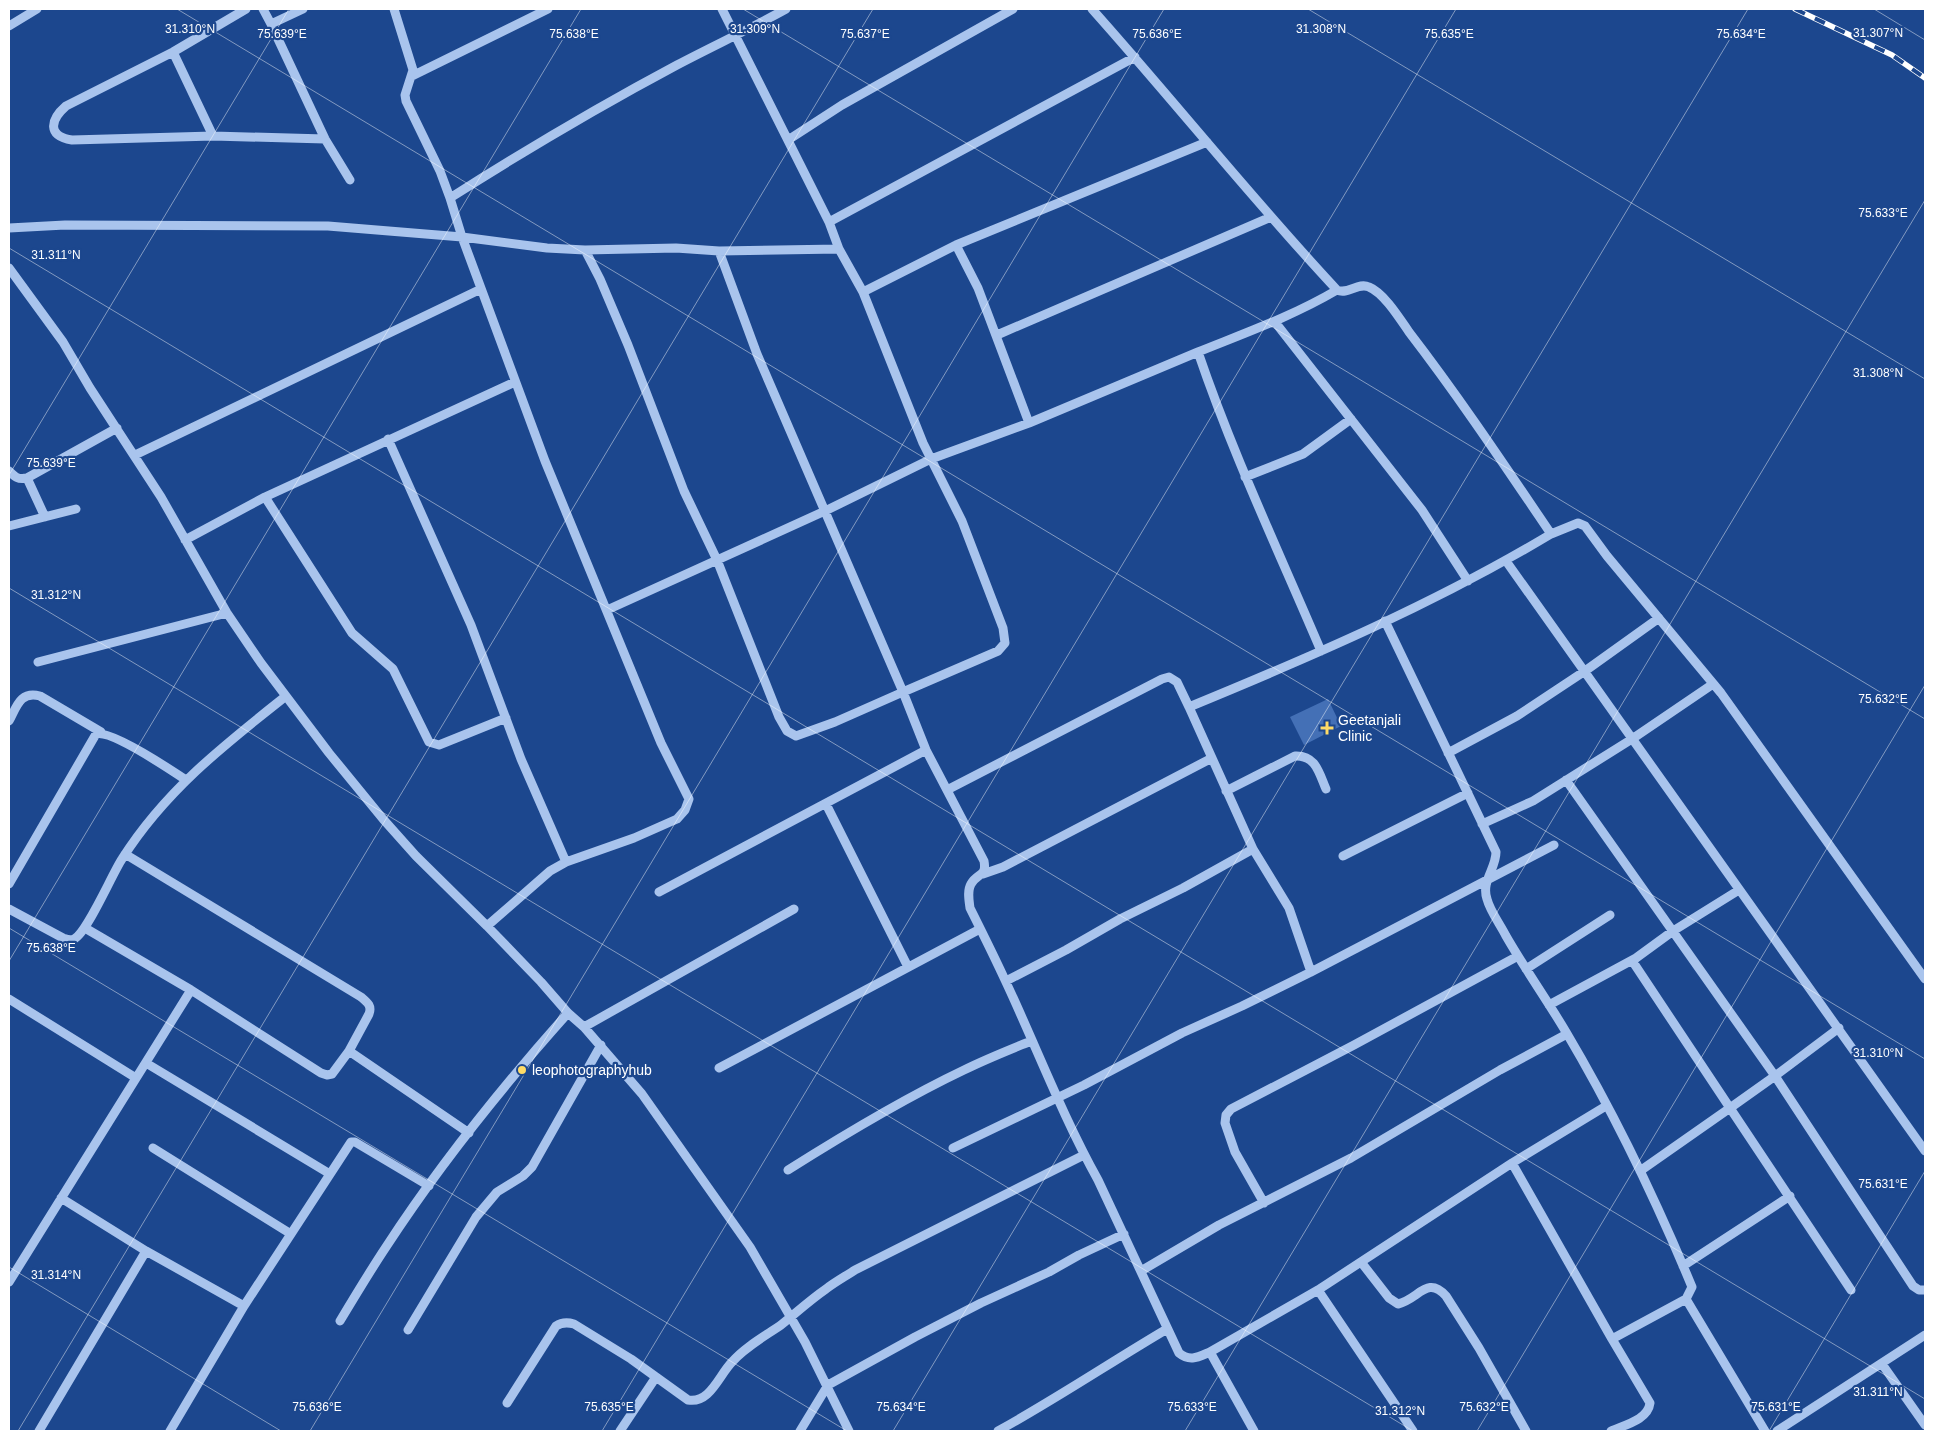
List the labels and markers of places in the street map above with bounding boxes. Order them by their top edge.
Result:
place label: Geetanjali Clinic [1338,712,1401,744]
marker: Geetanjali Clinic [1320,721,1334,735]
place label: leophotographyhub [532,1062,652,1078]
marker: leophotographyhub [516,1064,528,1076]

